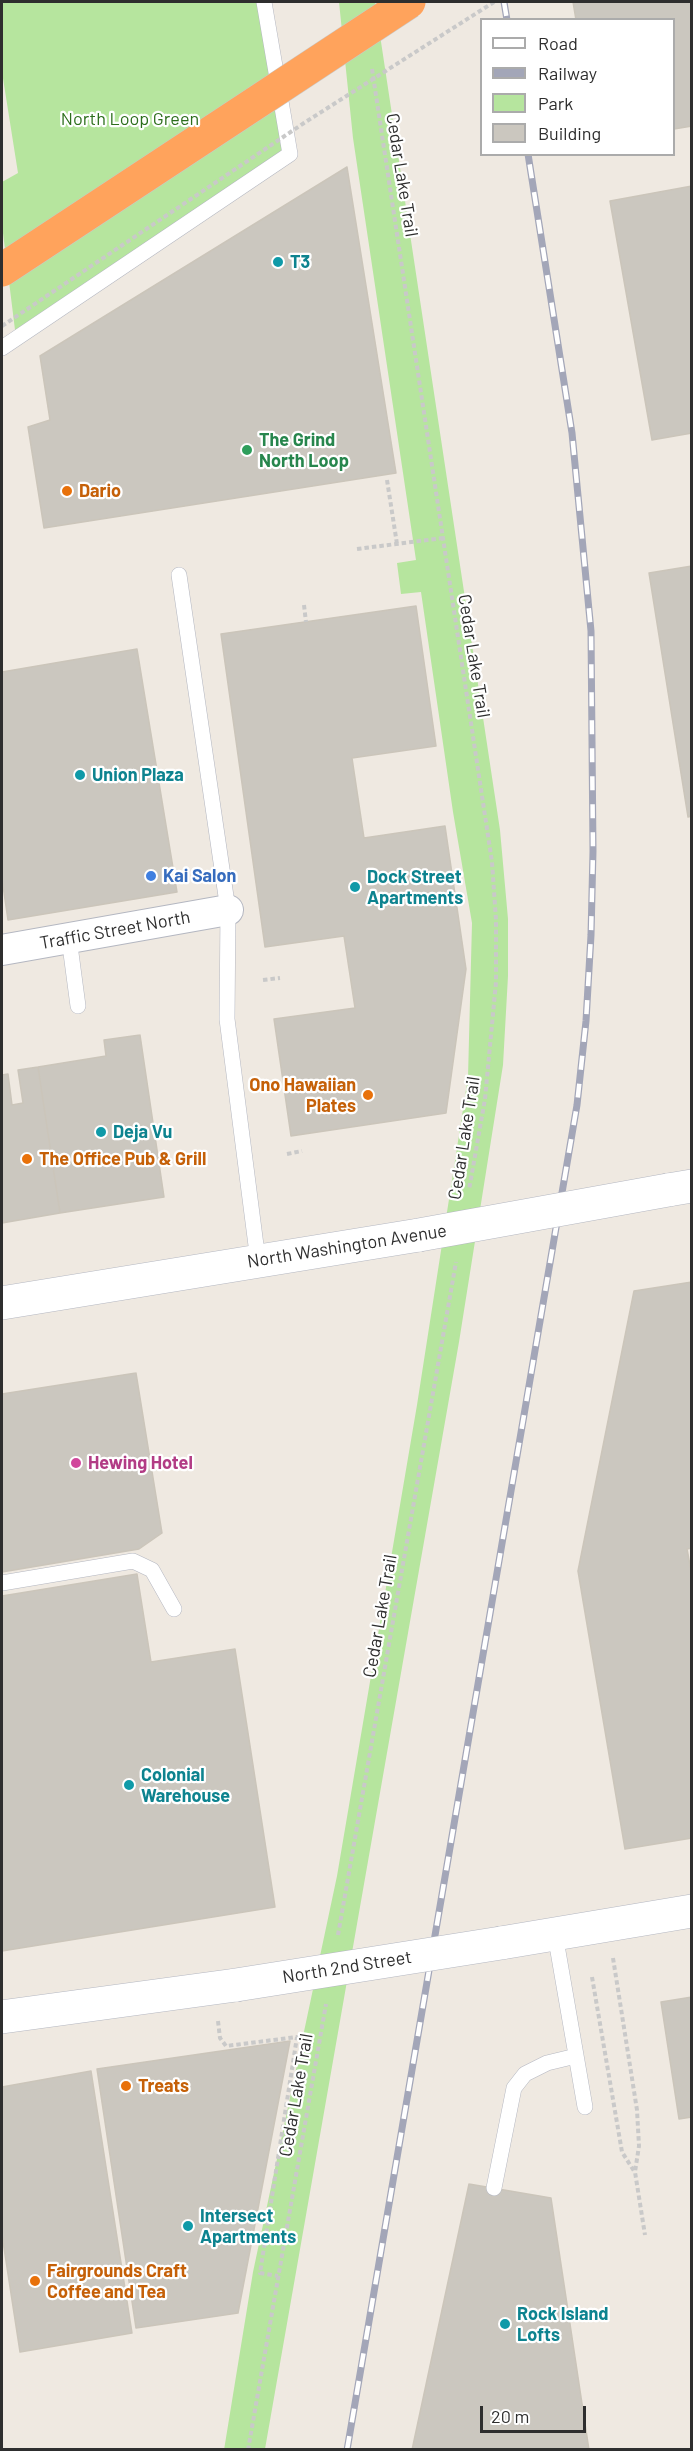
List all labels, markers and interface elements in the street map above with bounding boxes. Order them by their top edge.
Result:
legend [480,18,675,156]
text: Road [538,32,578,54]
text: Railway [538,62,597,84]
text: Park [538,92,573,114]
park label: North Loop Green [61,108,199,130]
street label: Cedar Lake Trail [382,112,422,238]
text: Building [538,122,601,144]
place label: T3 [290,251,310,273]
marker: T3 [271,255,285,269]
place label: The Grind North Loop [259,429,349,472]
marker: The Grind North Loop [240,443,254,457]
place label: Dario [79,480,121,502]
marker: Dario [60,484,74,498]
street label: Cedar Lake Trail [454,593,494,719]
place label: Union Plaza [92,764,184,786]
marker: Union Plaza [73,768,87,782]
place label: Kai Salon [163,865,236,887]
place label: Dock Street Apartments [367,866,463,908]
marker: Kai Salon [144,869,158,883]
marker: Dock Street Apartments [348,880,362,894]
street label: Traffic Street North [38,906,192,954]
place label: Ono Hawaiian Plates [249,1074,356,1116]
street label: Cedar Lake Trail [444,1075,484,1201]
marker: Ono Hawaiian Plates [361,1088,375,1102]
place label: Deja Vu [113,1121,172,1143]
marker: Deja Vu [94,1125,108,1139]
place label: The Office Pub & Grill [39,1148,206,1170]
marker: The Office Pub & Grill [20,1152,34,1166]
street label: North Washington Avenue [246,1220,448,1272]
place label: Hewing Hotel [88,1452,193,1474]
marker: Hewing Hotel [69,1456,83,1470]
street label: Cedar Lake Trail [359,1553,401,1679]
place label: Colonial Warehouse [141,1764,230,1806]
marker: Colonial Warehouse [122,1778,136,1792]
street label: North 2nd Street [281,1946,413,1988]
street label: Cedar Lake Trail [275,2032,317,2158]
place label: Treats [138,2075,189,2097]
marker: Treats [119,2079,133,2093]
place label: Intersect Apartments [200,2205,296,2248]
marker: Intersect Apartments [181,2219,195,2233]
place label: Fairgrounds Craft Coffee and Tea [47,2260,187,2302]
marker: Fairgrounds Craft Coffee and Tea [28,2274,42,2288]
place label: Rock Island Lofts [517,2303,608,2346]
marker: Rock Island Lofts [498,2317,512,2331]
scale bar [483,2394,590,2432]
text: 20 m [491,2405,529,2427]

